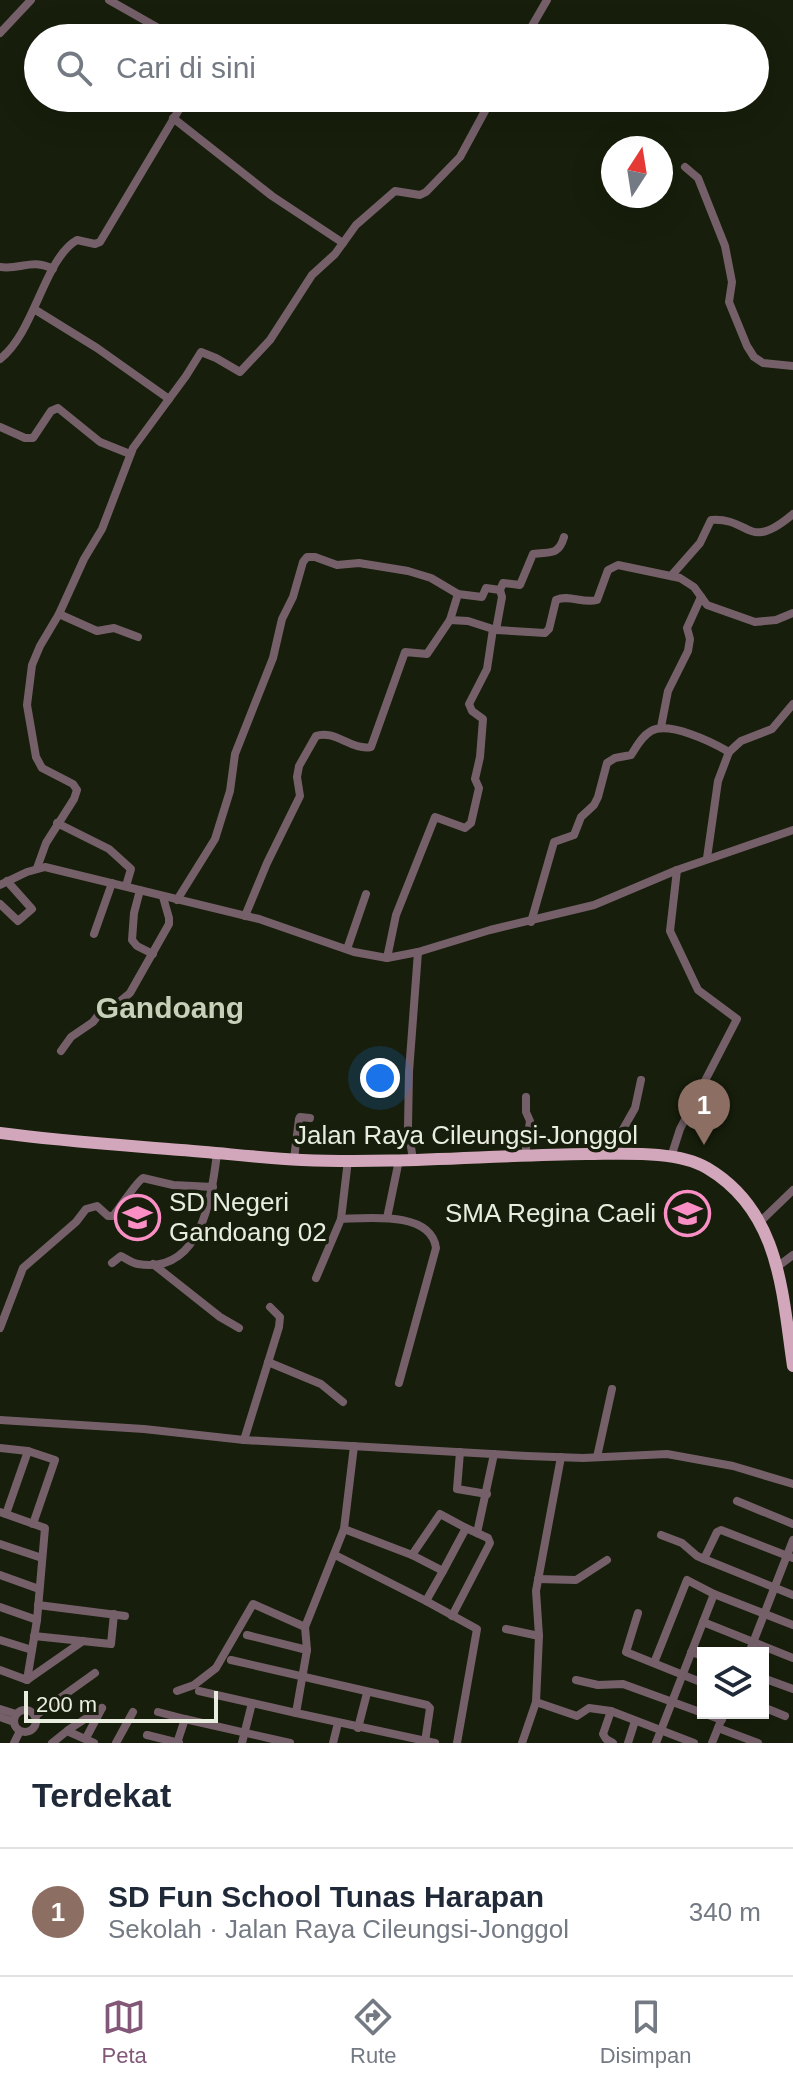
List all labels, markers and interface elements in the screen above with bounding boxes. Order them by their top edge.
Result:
search box [24,24,769,112]
icon: search [52,46,96,90]
text: Cari di sini [116,51,256,84]
north arrow [601,136,673,208]
district label: Gandoang [96,991,244,1024]
your location [360,1058,400,1098]
pin: 1 [678,1079,730,1145]
street label: Jalan Raya Cileungsi-Jonggol [294,1120,638,1150]
place label: SD Negeri Gandoang 02 [169,1187,327,1247]
school or university icon: SMA Regina Caeli [663,1189,711,1237]
school or university icon: SD Negeri Gandoang 02 [114,1193,162,1241]
place label: SMA Regina Caeli [445,1198,656,1228]
map controls [697,1647,769,1719]
button: layers [697,1647,769,1719]
scale bar [24,1687,218,1723]
text: 200 m [36,1692,97,1717]
text: Terdekat [32,1776,171,1814]
text: SD Fun School Tunas Harapan [108,1880,544,1913]
text: 1 [51,1897,65,1927]
text: 340 m [689,1897,761,1927]
text: Sekolah · Jalan Raya Cileungsi-Jonggol [108,1914,569,1944]
tab: Peta [102,1995,147,2069]
tab: Rute [350,1995,397,2069]
tab: Disimpan [600,1995,691,2069]

